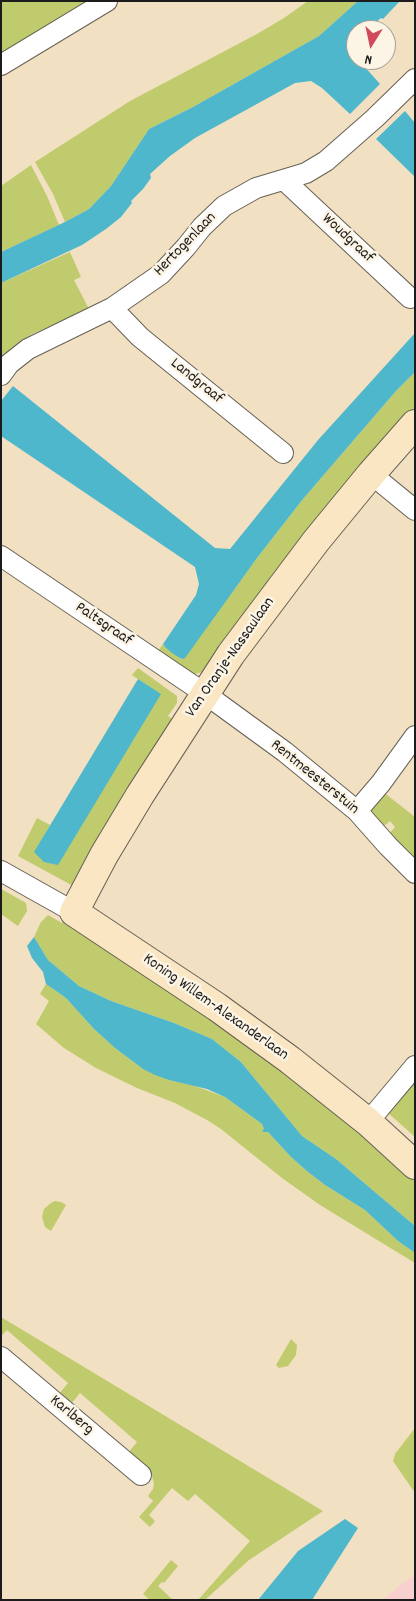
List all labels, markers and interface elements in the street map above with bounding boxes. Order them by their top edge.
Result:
north arrow [346,20,396,70]
text: N [363,48,374,69]
street label: Hertogenlaan [151,209,221,281]
street label: Woudgraaf [317,210,377,268]
street label: Landgraaf [166,355,226,409]
street label: Van Oranje-Nassaulaan [182,594,280,722]
street label: Paltsgraaf [71,599,135,651]
street label: Rentmeesterstuin [266,736,362,820]
street label: Koning Willem-Alexanderlaan [139,950,291,1066]
street label: Karlberg [45,1392,97,1440]

